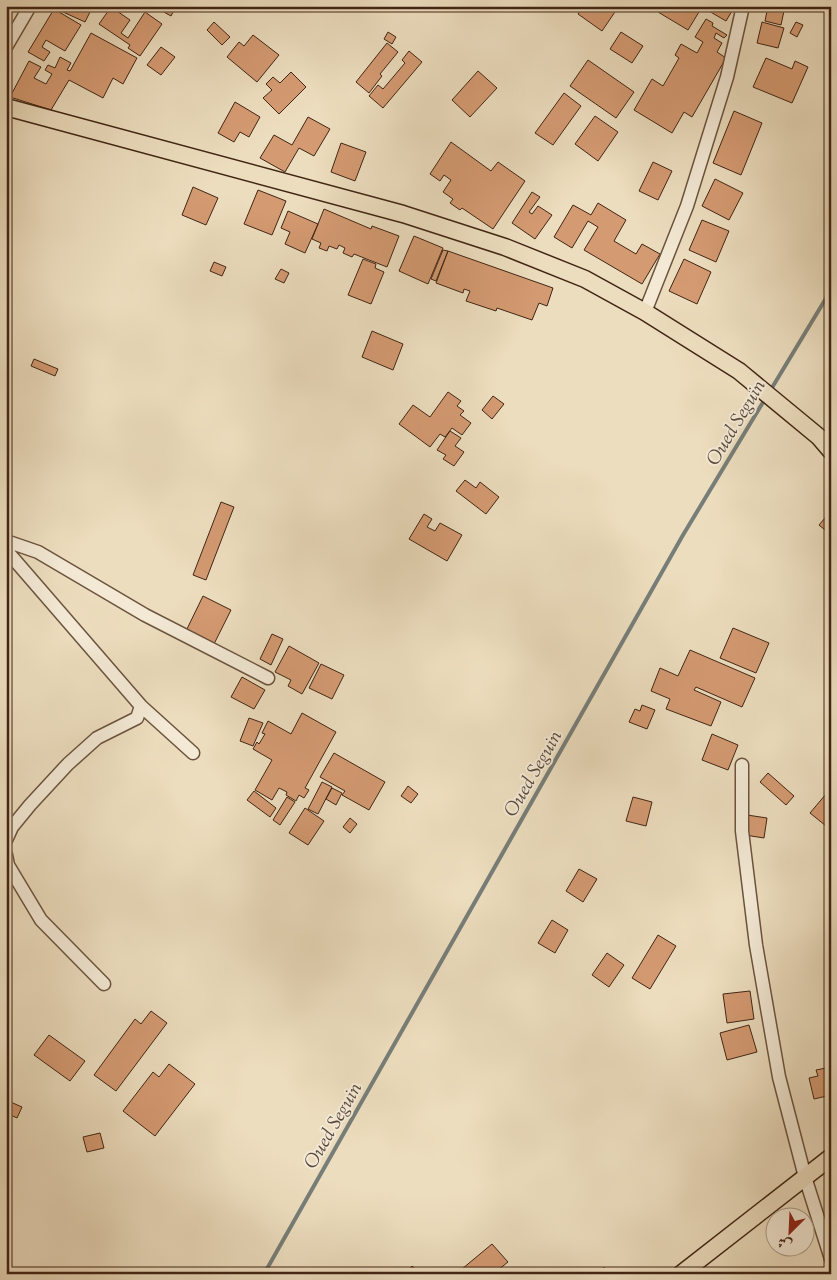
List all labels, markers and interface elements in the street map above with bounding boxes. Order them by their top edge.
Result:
water label: Oued Seguin [701,375,773,471]
water label: Oued Seguin [498,726,570,823]
water label: Oued Seguin [298,1078,370,1175]
north arrow [764,1208,814,1258]
text: ش [775,1230,796,1254]

